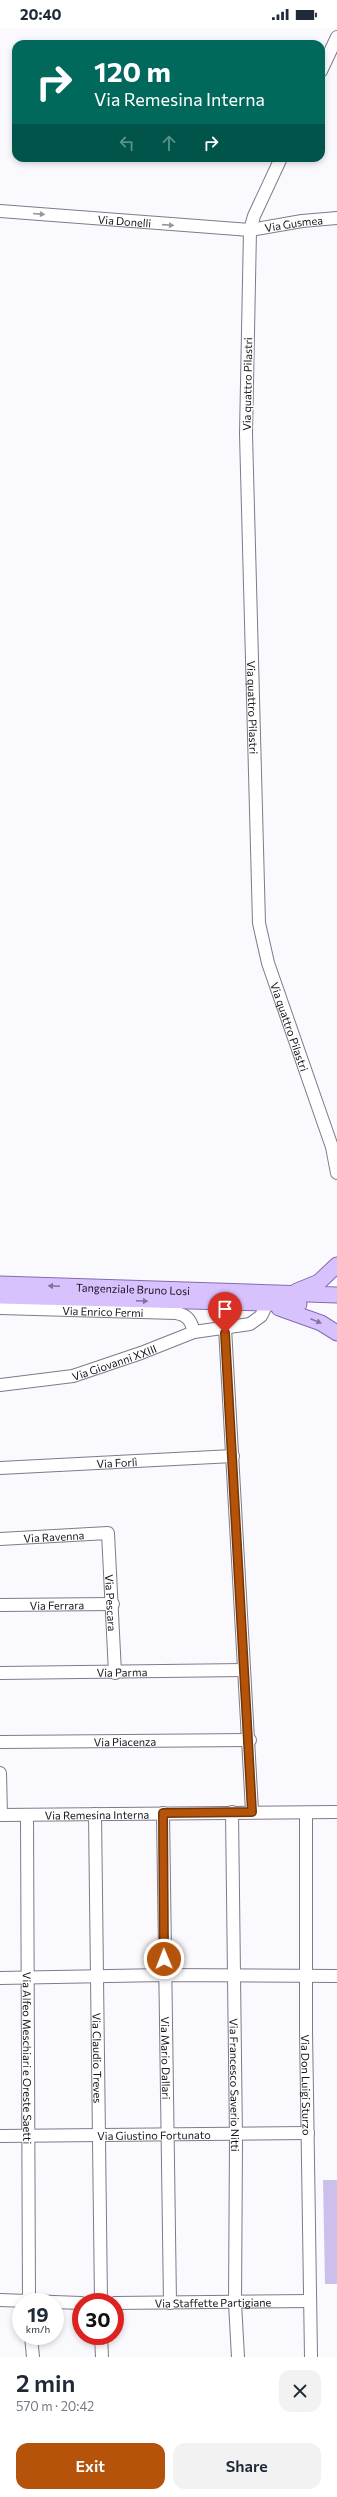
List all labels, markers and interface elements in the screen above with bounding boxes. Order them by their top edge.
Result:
text: 20:40 [20,5,62,23]
text: 120 m [94,54,171,88]
icon: right [28,56,80,108]
text: Via Remesina Interna [94,88,265,110]
icon: left [116,132,138,154]
icon: ahead [158,132,180,154]
icon: right [200,132,222,154]
one-way arrow [33,211,45,218]
street label: Via Donelli [97,212,152,229]
street label: Via Gusmea [264,213,323,234]
one-way arrow [162,221,174,228]
street label: Via quattro Pilastri [240,337,254,431]
street label: Via quattro Pilastri [246,660,261,754]
street label: Via quattro Pilastri [269,980,312,1073]
street label: Tangenziale Bruno Losi [76,1280,190,1297]
one-way arrow [47,1283,60,1289]
pin [208,1292,242,1333]
one-way arrow [136,1297,148,1304]
icon: arrive [214,1298,236,1320]
street label: Via Enrico Fermi [62,1303,144,1319]
one-way arrow [310,1318,322,1325]
street label: Via Giovanni XXIII [70,1341,158,1382]
street label: Via Forlì [96,1454,138,1470]
street label: Via Ravenna [23,1528,85,1544]
street label: Via Pescara [104,1574,119,1632]
street label: Via Ferrara [30,1598,84,1611]
street label: Via Parma [97,1665,147,1678]
street label: Via Piacenza [94,1734,156,1748]
street label: Via Remesina Interna [45,1807,149,1821]
position arrow [143,1938,185,1980]
street label: Via Alfeo Meschiari e Oreste Saetti [21,1972,35,2144]
street label: Via Claudio Treves [91,2013,105,2103]
street label: Via Mario Dallari [159,2016,174,2100]
street label: Via Francesco Saverio Nitti [228,2018,243,2152]
street label: Via Don Luigi Sturzo [300,2034,314,2136]
street label: Via Giustino Fortunato [97,2127,211,2142]
speed limit sign: 30 [72,2293,124,2345]
street label: Via Staffette Partigiane [155,2295,272,2309]
text: 19 [27,2302,49,2326]
text: km/h [26,2323,50,2335]
text: 2 min [16,2368,75,2397]
button: close [279,2370,321,2412]
text: 570 m · 20:42 [16,2398,94,2414]
button: Exit [16,2443,165,2489]
button: Share [173,2443,321,2489]

